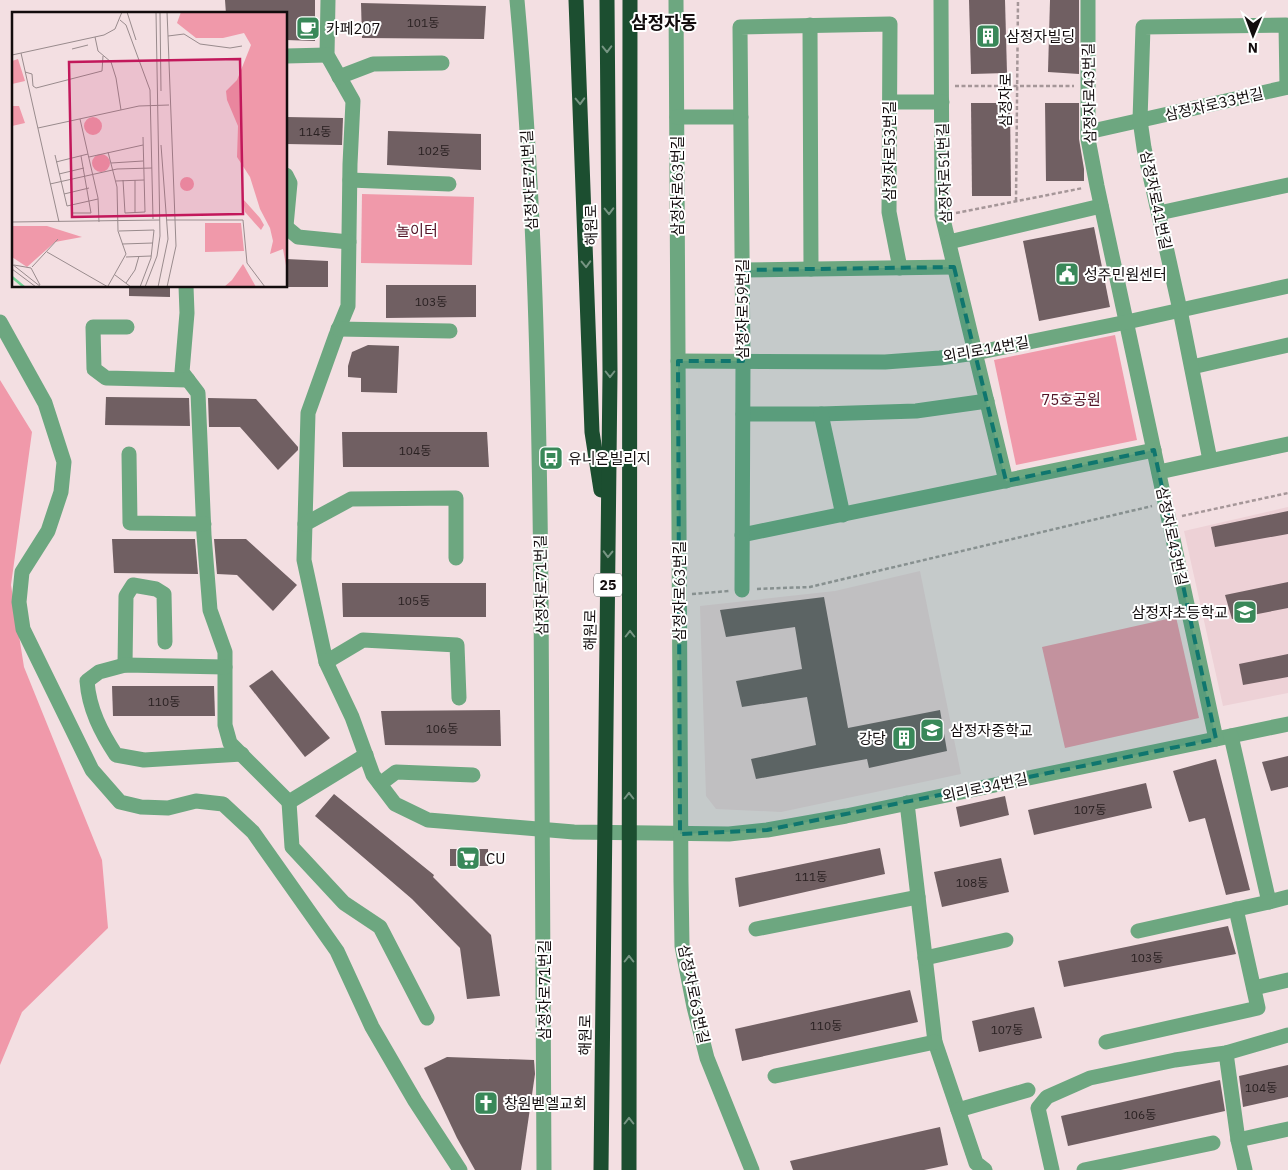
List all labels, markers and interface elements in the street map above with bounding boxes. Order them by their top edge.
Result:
north arrow [1228,10,1278,60]
district label: 삼정자동 [631,11,697,34]
inset map [12,12,288,288]
cafe icon: 카페207 [295,15,321,41]
house number: 101동 [407,15,439,30]
place label: 카페207 [326,19,381,38]
building icon: 삼정자빌딩 [975,23,1001,49]
place label: 삼정자빌딩 [1006,27,1075,46]
text: N [1248,39,1258,57]
street label: 삼정자로43번길 [1079,42,1099,144]
one-way arrow [602,45,612,53]
street label: 삼정자로 [996,72,1015,128]
street label: 삼정자로33번길 [1163,83,1265,125]
one-way arrow [575,98,585,105]
street label: 삼정자로53번길 [880,101,899,201]
street label: 삼정자로51번길 [933,122,955,224]
house number: 114동 [299,124,331,139]
street label: 삼정자로71번길 [517,129,541,231]
street label: 삼정자로63번길 [668,136,687,236]
house number: 102동 [418,143,450,158]
street label: 삼정자로41번길 [1136,149,1176,251]
street label: 해원로 [581,204,601,246]
one-way arrow [604,208,614,215]
park label: 놀이터 [396,221,438,240]
street label: 삼정자로59번길 [733,259,752,359]
one-way arrow [581,260,591,268]
public building icon: 성주민원센터 [1054,261,1080,287]
place label: 성주민원센터 [1084,265,1167,284]
house number: 103동 [415,294,447,309]
street label: 외리로14번길 [942,332,1030,366]
one-way arrow [605,370,615,378]
park label: 75호공원 [1041,390,1101,409]
house number: 104동 [399,443,431,458]
bus stop icon: 유니온빌리지 [538,445,564,471]
place label: 유니온빌리지 [568,449,651,468]
street label: 삼정자로43번길 [1152,485,1192,587]
street label: 삼정자로71번길 [531,534,551,636]
street label: 삼정자로63번길 [670,541,689,641]
one-way arrow [603,550,613,558]
road number: 25 [594,574,622,596]
house number: 105동 [398,593,430,608]
school or university icon: 삼정자초등학교 [1232,599,1258,625]
place label: 삼정자초등학교 [1131,603,1228,622]
street label: 해원로 [580,609,600,651]
one-way arrow [625,630,635,638]
house number: 110동 [148,694,180,709]
school or university icon: 삼정자중학교 [919,717,945,743]
house number: 106동 [426,721,458,736]
place label: 삼정자중학교 [950,721,1033,740]
building icon: 강당 [891,725,917,751]
place label: 강당 [858,729,886,748]
street label: 외리로34번길 [940,769,1030,805]
one-way arrow [624,792,634,800]
house number: 107동 [1074,802,1106,817]
supermarket icon: CU [455,845,481,871]
place label: CU [486,849,506,868]
house number: 111동 [795,869,827,884]
house number: 108동 [956,875,988,890]
street label: 삼정자로71번길 [535,940,554,1040]
street label: 삼정자로63번길 [674,943,714,1045]
house number: 103동 [1131,950,1163,965]
one-way arrow [624,955,634,962]
street label: 해원로 [575,1014,595,1056]
house number: 110동 [810,1018,842,1033]
house number: 107동 [991,1022,1023,1037]
house number: 104동 [1245,1080,1277,1095]
church icon: 창원벧엘교회 [473,1090,499,1116]
place label: 창원벧엘교회 [504,1094,587,1113]
house number: 106동 [1124,1107,1156,1122]
one-way arrow [624,1117,634,1125]

